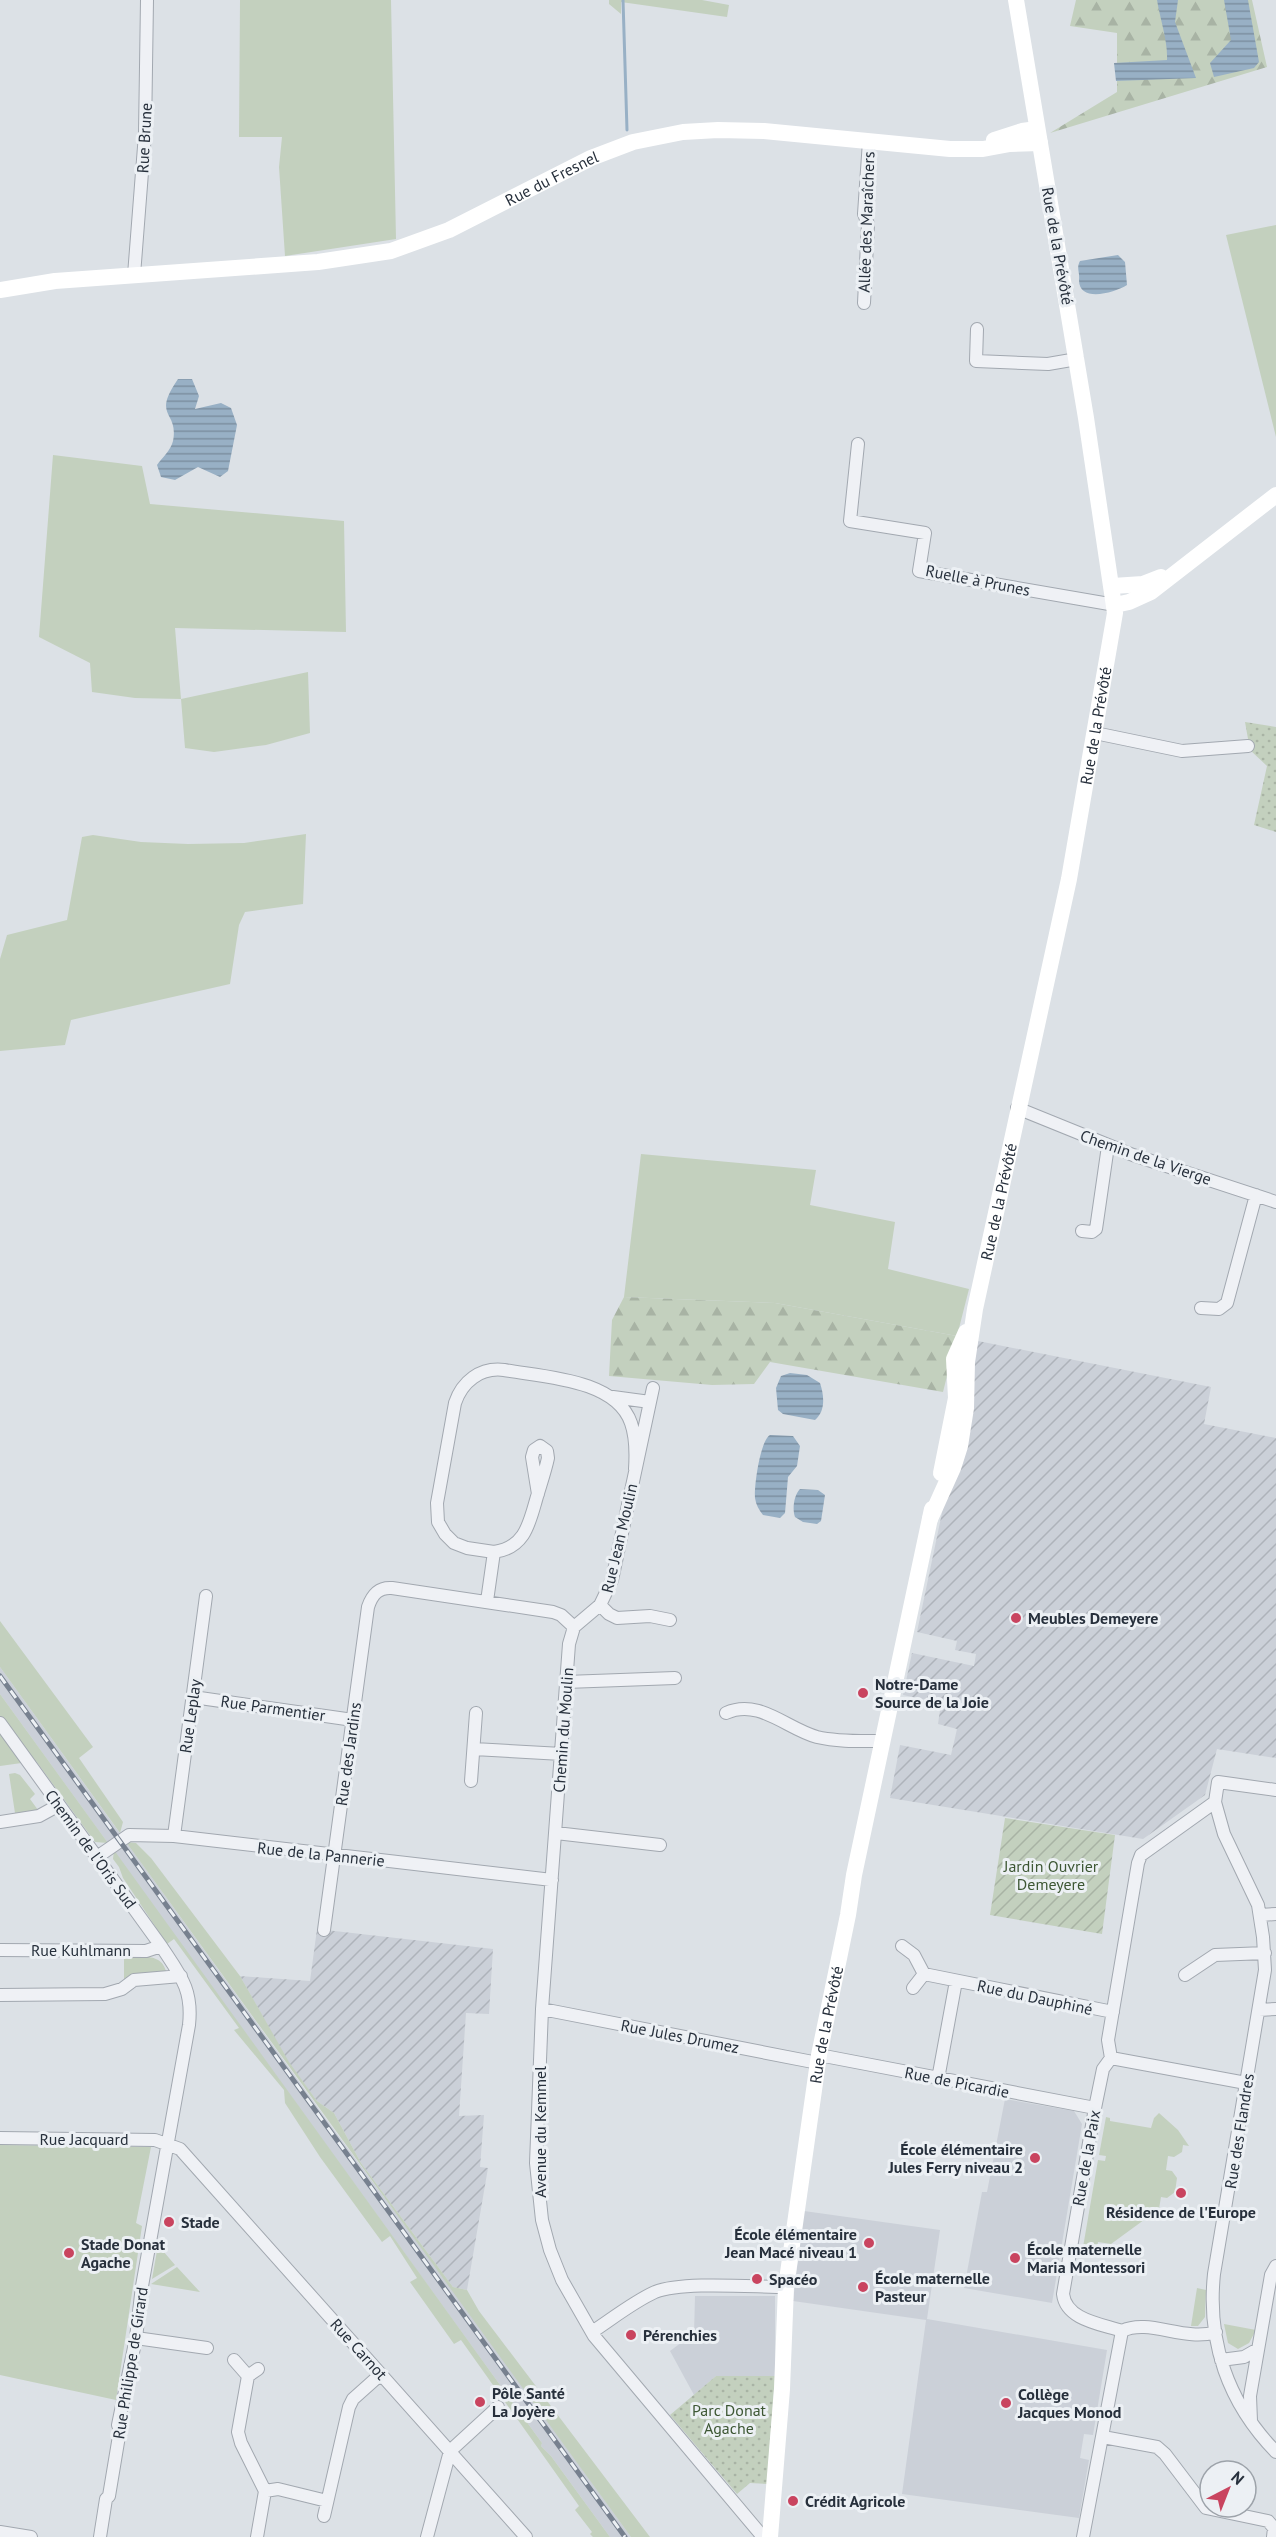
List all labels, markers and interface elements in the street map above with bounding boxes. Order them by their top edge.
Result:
street label: Rue Brune [132,102,156,174]
street label: Rue du Fresnel [502,146,601,210]
street label: Allée des Maraîchers [854,151,878,293]
street label: Rue de la Prévôté [1038,185,1078,307]
street label: Ruelle à Prunes [924,560,1032,600]
street label: Rue de la Prévôté [1076,665,1116,786]
street label: Chemin de la Vierge [1078,1125,1214,1189]
street label: Rue de la Prévôté [976,1141,1021,1262]
street label: Rue Jean Moulin [597,1481,641,1595]
place label: Meubles Demeyere [1028,1608,1158,1628]
marker: Meubles Demeyere [1009,1611,1023,1625]
street label: Chemin du Moulin [549,1667,577,1793]
place label: Notre-Dame Source de la Joie [875,1674,989,1712]
street label: Rue Leplay [175,1677,205,1754]
marker: Notre-Dame Source de la Joie [856,1686,870,1700]
street label: Rue Parmentier [219,1691,327,1725]
street label: Rue des Jardins [331,1701,365,1807]
street label: Chemin de l'Oris Sud [41,1786,141,1912]
street label: Rue de la Pannerie [256,1837,386,1871]
park label: Jardin Ouvrier Demeyere [1003,1856,1099,1894]
street label: Rue Kuhlmann [31,1940,131,1960]
street label: Rue de la Prévôté [805,1964,847,2085]
street label: Rue du Dauphiné [975,1975,1095,2019]
street label: Rue Jules Drumez [619,2015,741,2057]
street label: Rue de Picardie [903,2062,1011,2102]
street label: Avenue du Kemmel [530,2066,550,2198]
street label: Rue des Flandres [1220,2072,1258,2190]
street label: Rue de la Paix [1068,2108,1104,2208]
street label: Rue Jacquard [39,2129,129,2149]
place label: École élémentaire Jules Ferry niveau 2 [887,2139,1023,2177]
marker: École élémentaire Jules Ferry niveau 2 [1028,2151,1042,2165]
marker: Résidence de l'Europe [1174,2186,1188,2200]
place label: Résidence de l'Europe [1106,2202,1256,2222]
place label: Stade [181,2212,220,2232]
marker: Stade [162,2215,176,2229]
place label: École élémentaire Jean Macé niveau 1 [724,2224,857,2262]
place label: Stade Donat Agache [81,2234,165,2272]
marker: École élémentaire Jean Macé niveau 1 [862,2236,876,2250]
place label: École maternelle Maria Montessori [1027,2239,1145,2277]
marker: Stade Donat Agache [62,2246,76,2260]
marker: École maternelle Maria Montessori [1008,2251,1022,2265]
place label: École maternelle Pasteur [875,2268,990,2306]
place label: Spacéo [769,2269,818,2289]
marker: Spacéo [750,2272,764,2286]
marker: École maternelle Pasteur [856,2280,870,2294]
street label: Rue Philippe de Girard [108,2286,152,2440]
street label: Rue Carnot [326,2314,392,2384]
place label: Pérenchies [643,2325,717,2345]
marker: Pérenchies [624,2328,638,2342]
place label: Pôle Santé La Joyère [492,2383,565,2421]
place label: Collège Jacques Monod [1017,2384,1121,2422]
marker: Pôle Santé La Joyère [473,2395,487,2409]
marker: Collège Jacques Monod [999,2396,1013,2410]
park label: Parc Donat Agache [692,2400,767,2438]
north arrow [1198,2459,1258,2519]
text: N [1227,2467,1249,2489]
place label: Crédit Agricole [805,2491,905,2511]
marker: Crédit Agricole [786,2494,800,2508]

